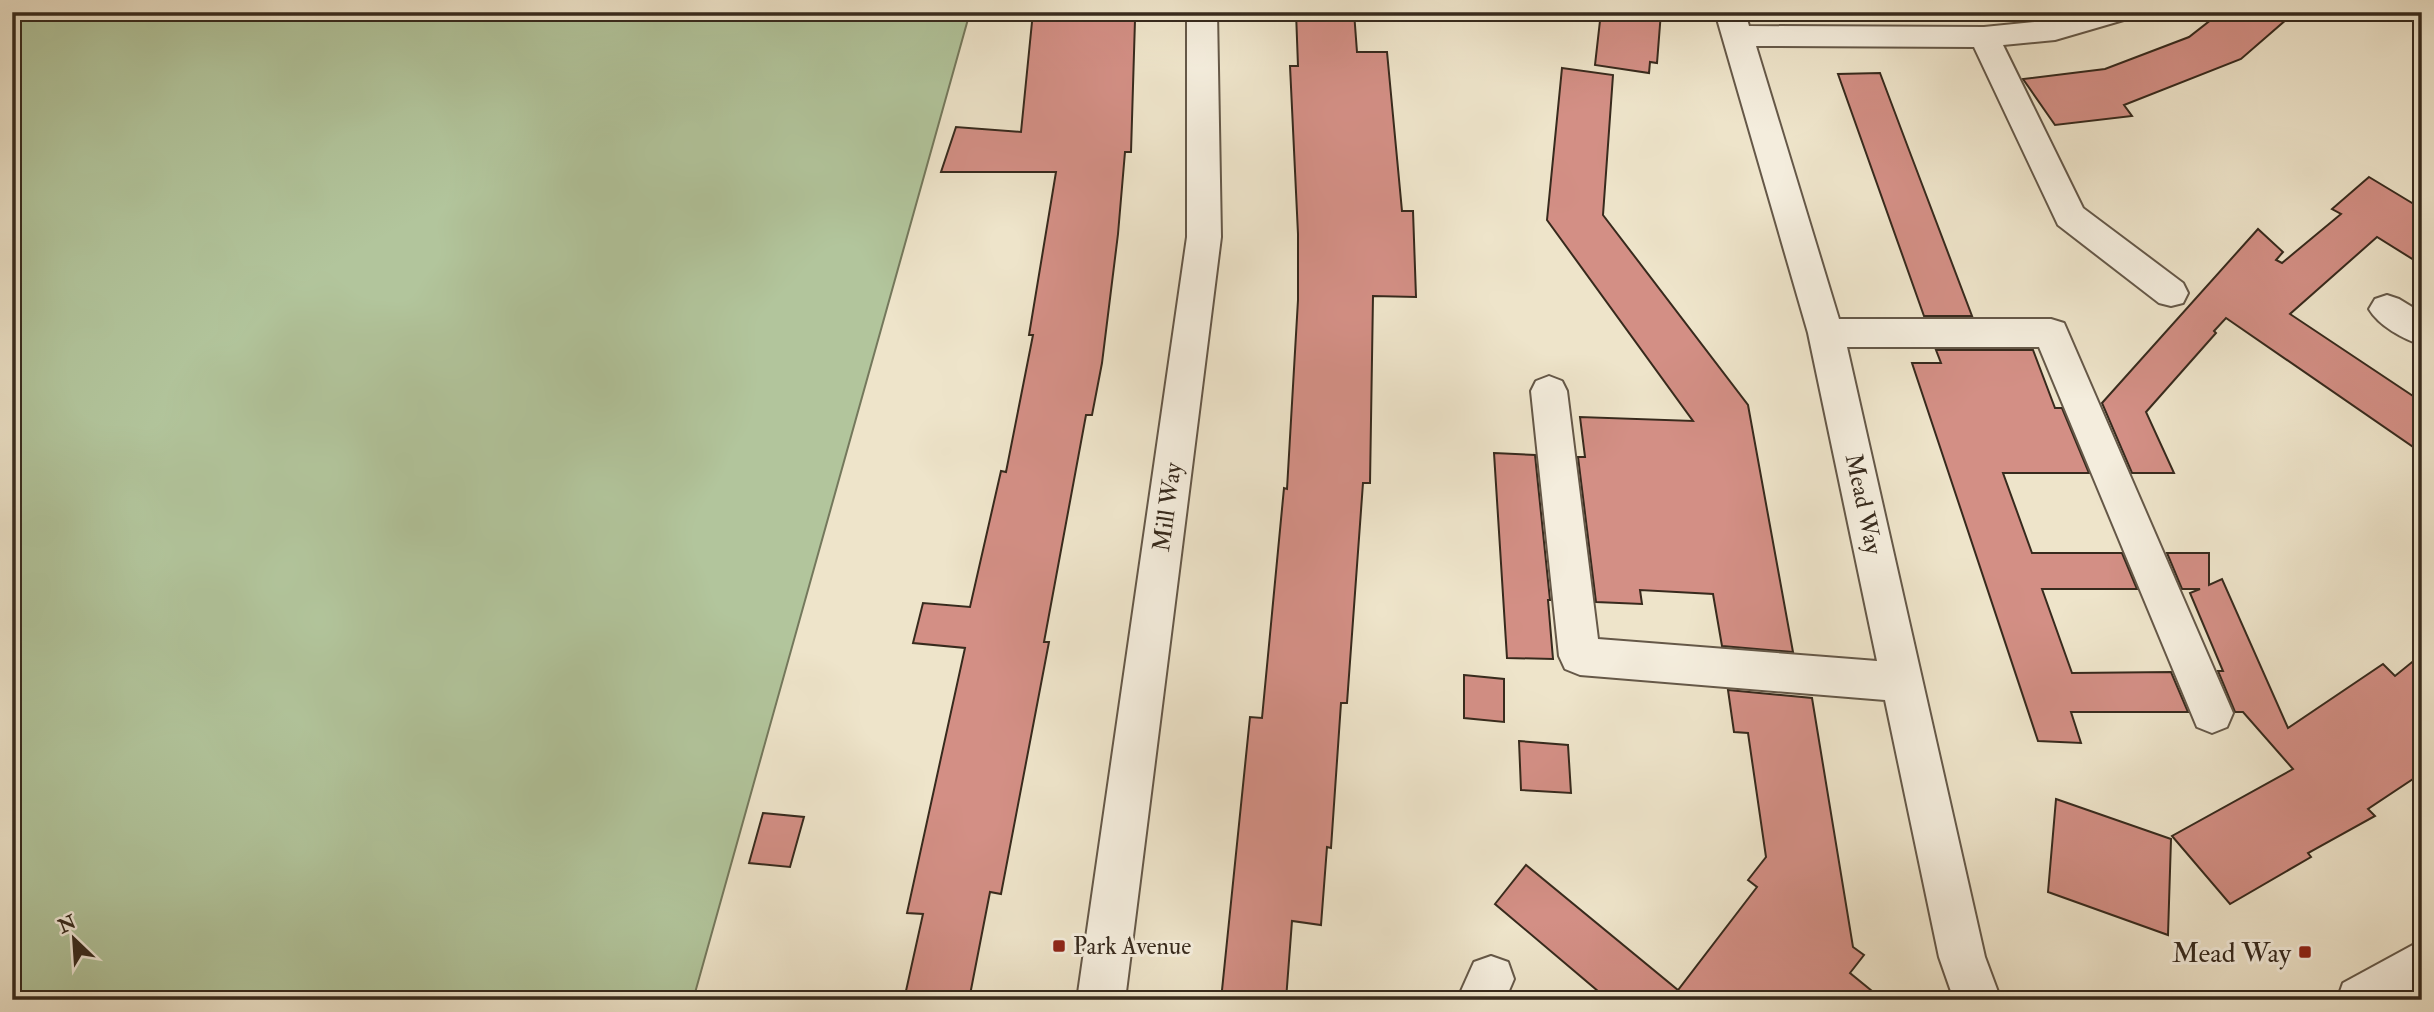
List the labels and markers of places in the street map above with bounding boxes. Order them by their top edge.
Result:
place label: Park Avenue [1073,931,1191,962]
place label: Mead Way [2172,936,2292,971]
marker: Park Avenue [1051,938,1067,954]
marker: Mead Way [2297,944,2313,960]

